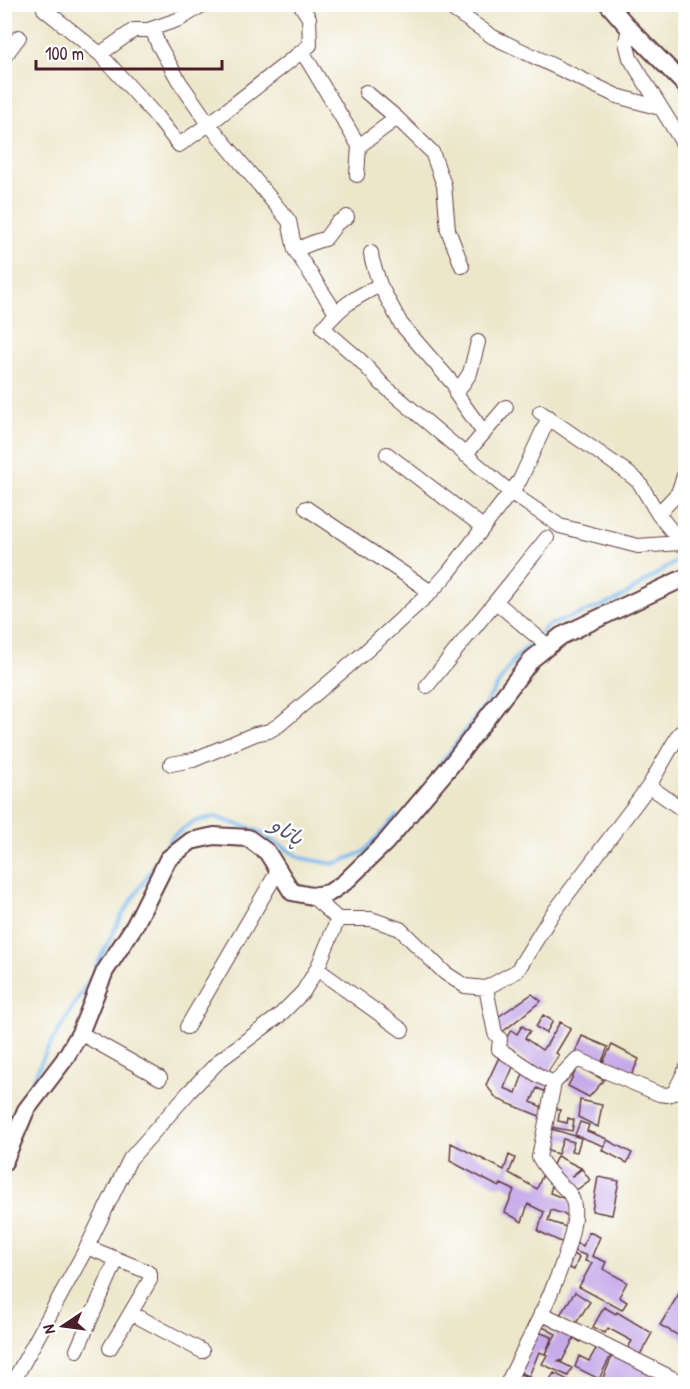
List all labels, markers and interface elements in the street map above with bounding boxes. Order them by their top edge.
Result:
scale bar [36,33,222,71]
text: 100 m [45,41,84,66]
water label: پاتاو [263,808,310,853]
north arrow [33,1296,93,1356]
text: N [37,1322,60,1336]

